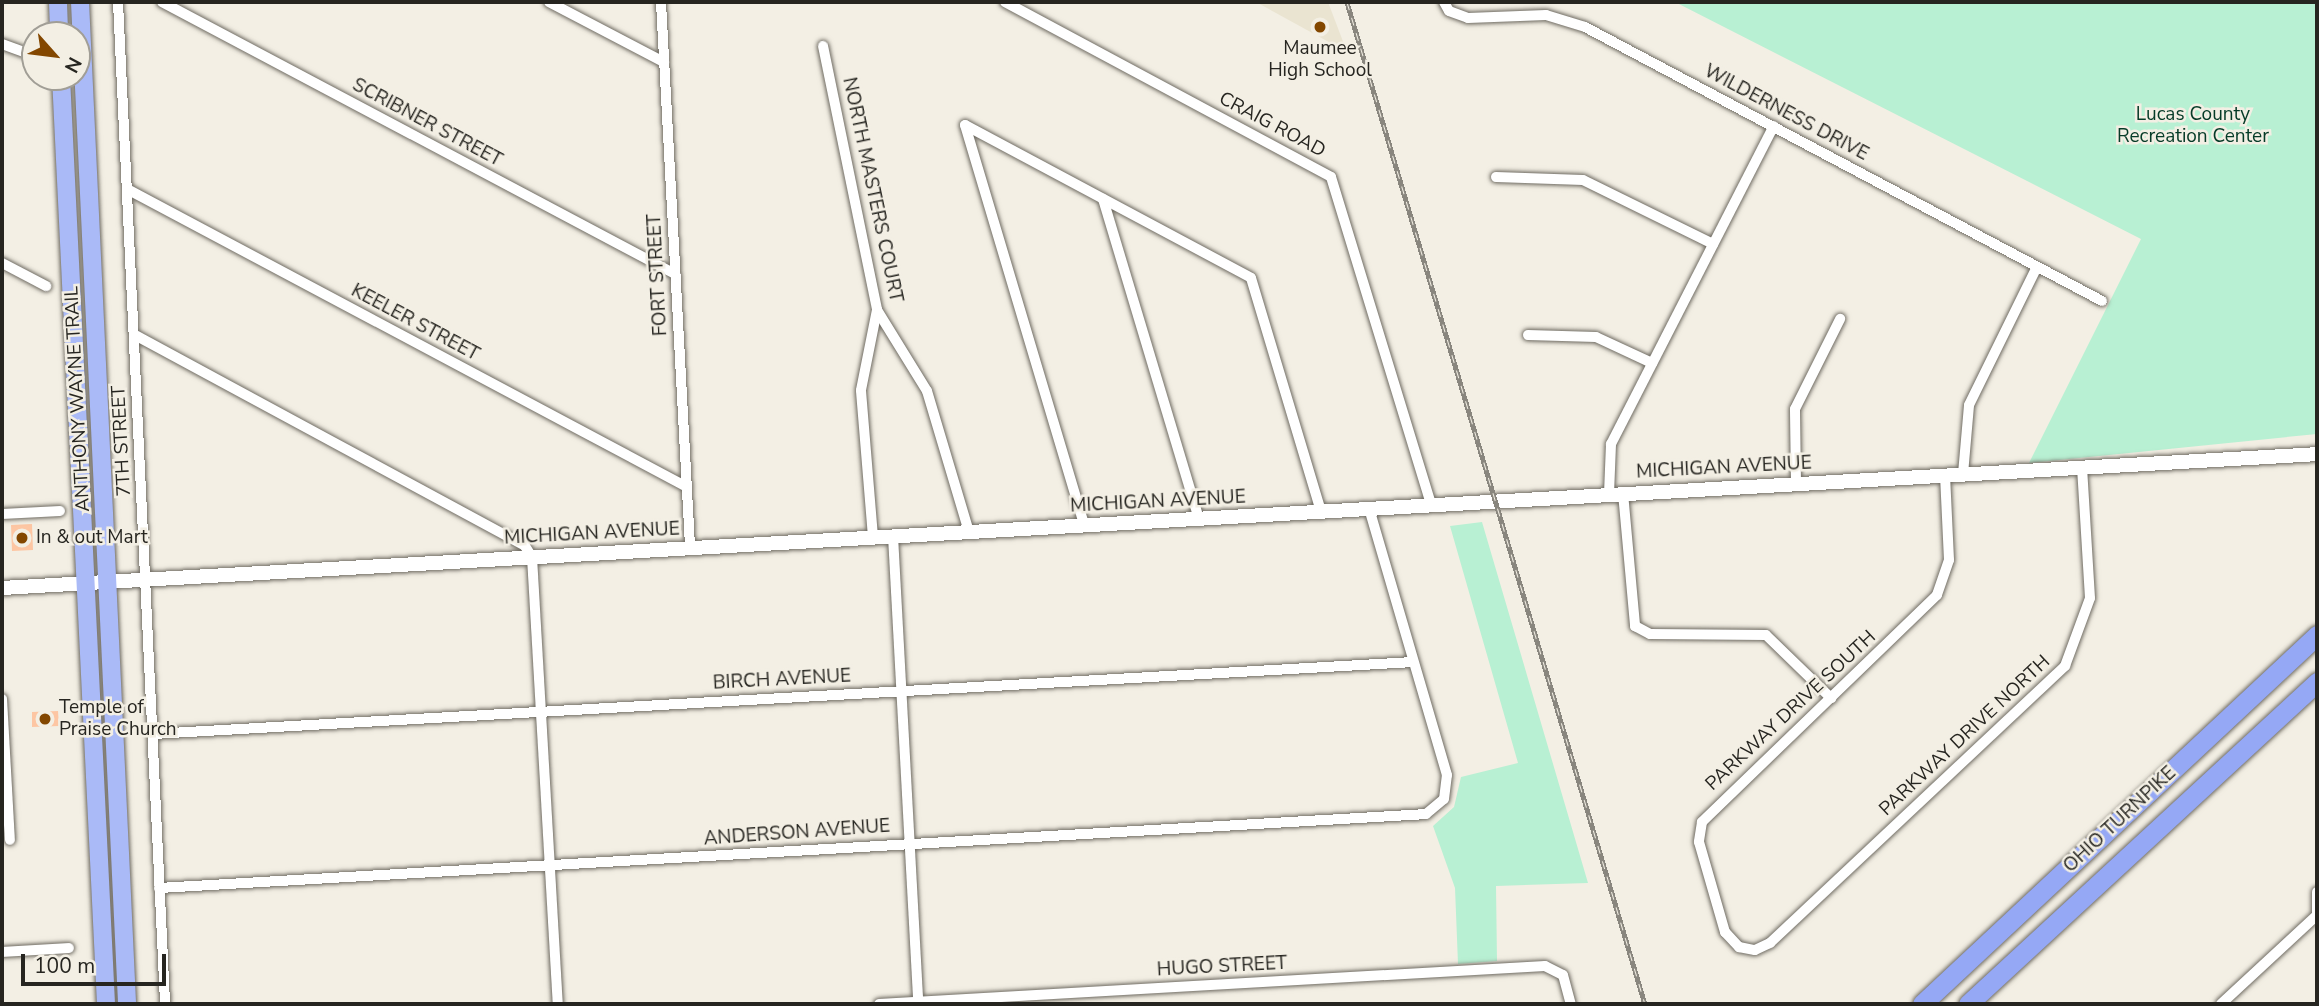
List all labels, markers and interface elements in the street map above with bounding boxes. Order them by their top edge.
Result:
marker: Maumee High School [1312,19,1328,35]
north arrow [21,21,91,91]
place label: Maumee High School [1268,38,1372,82]
text: N [58,53,88,77]
street label: WILDERNESS DRIVE [1700,60,1872,166]
street label: SCRIBNER STREET [348,74,506,172]
street label: NORTH MASTERS COURT [837,75,907,305]
street label: CRAIG ROAD [1215,87,1329,163]
park label: Lucas County Recreation Center [2117,104,2269,148]
street label: FORT STREET [643,213,673,337]
street label: KEELER STREET [347,280,483,366]
street label: ANTHONY WAYNE TRAIL [61,286,95,512]
street label: 7TH STREET [108,385,136,497]
street label: MICHIGAN AVENUE [1636,452,1812,484]
street label: MICHIGAN AVENUE [1070,486,1246,518]
street label: MICHIGAN AVENUE [504,518,680,550]
place label: In & out Mart [36,527,148,549]
marker: In & out Mart [14,530,30,546]
street label: PARKWAY DRIVE SOUTH [1701,626,1881,796]
street label: PARKWAY DRIVE NORTH [1875,651,2055,821]
street label: BIRCH AVENUE [712,665,852,695]
place label: Temple of Praise Church [59,697,177,741]
marker: Temple of Praise Church [37,711,53,727]
street label: OHIO TURNPIKE [2059,762,2181,878]
street label: ANDERSON AVENUE [703,815,891,851]
scale bar [24,940,170,984]
text: 100 m [34,952,95,980]
street label: HUGO STREET [1156,952,1288,982]

